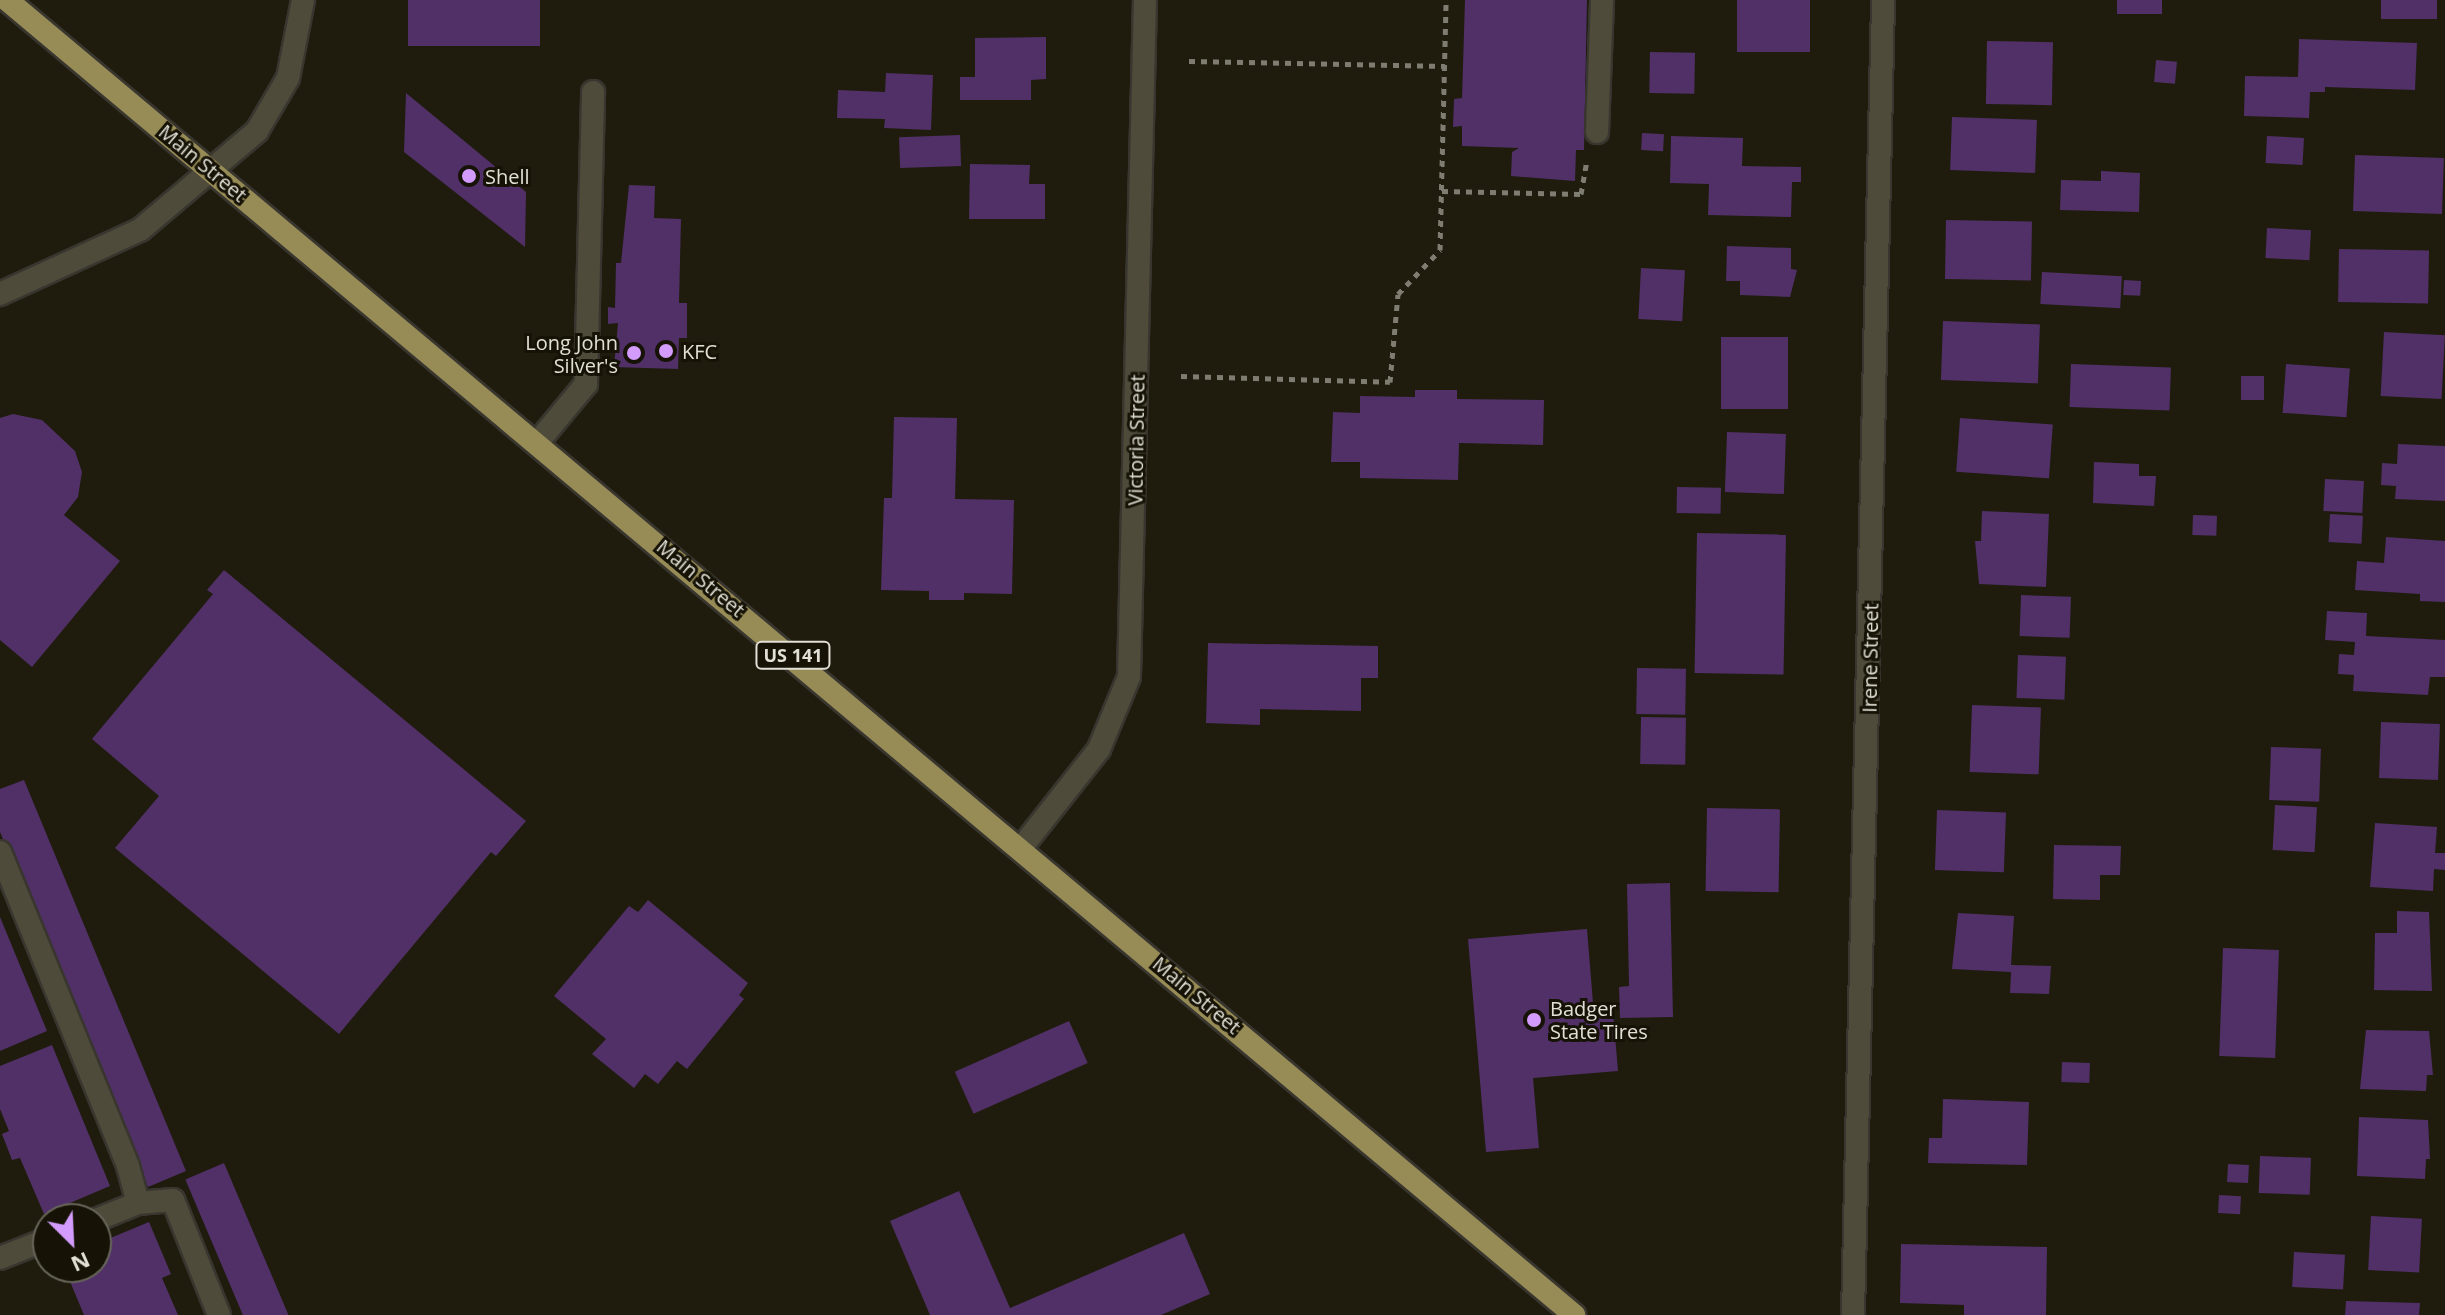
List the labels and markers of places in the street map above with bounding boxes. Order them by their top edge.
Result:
place label: Shell [485,164,530,188]
marker: Shell [460,167,478,185]
place label: Long John Silver's [525,330,618,377]
place label: KFC [682,339,717,363]
marker: KFC [657,342,675,360]
marker: Long John Silver's [625,344,643,362]
place label: Badger State Tires [1550,996,1648,1043]
marker: Badger State Tires [1525,1011,1543,1029]

